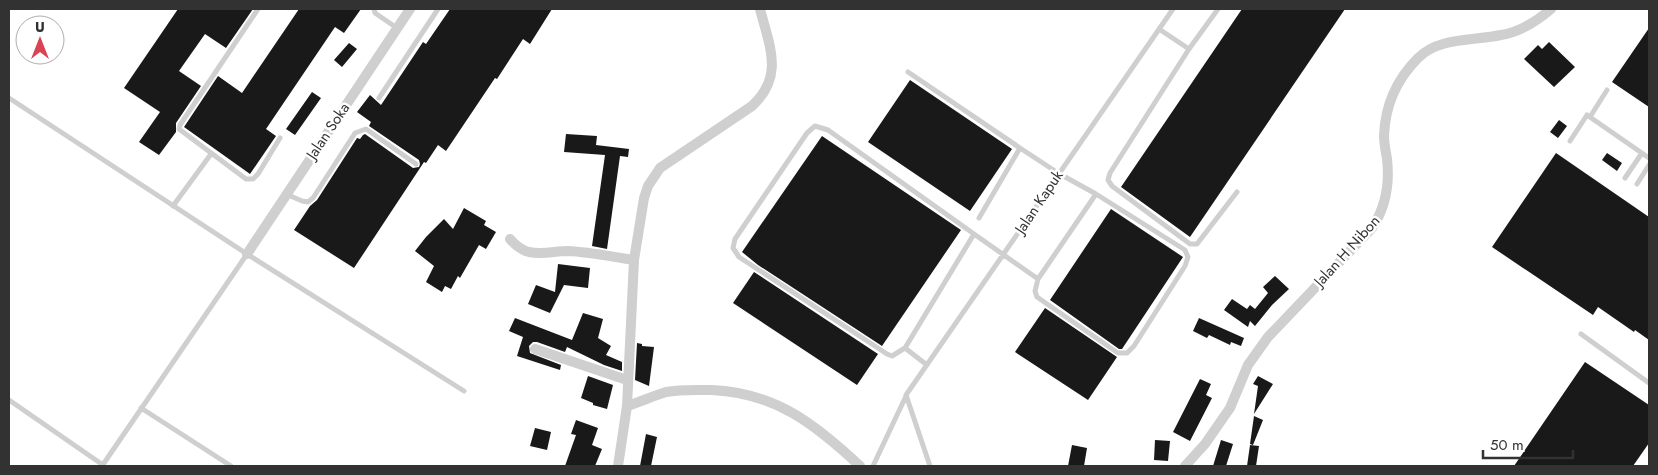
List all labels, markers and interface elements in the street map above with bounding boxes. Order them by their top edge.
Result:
north arrow [15,15,65,65]
text: U [35,17,45,37]
street label: Jalan Soka [300,98,355,165]
street label: Jalan Kapuk [1008,165,1069,240]
street label: Jalan H Nibon [1308,210,1385,293]
scale bar [1483,428,1573,460]
text: 50 m [1490,434,1524,456]

